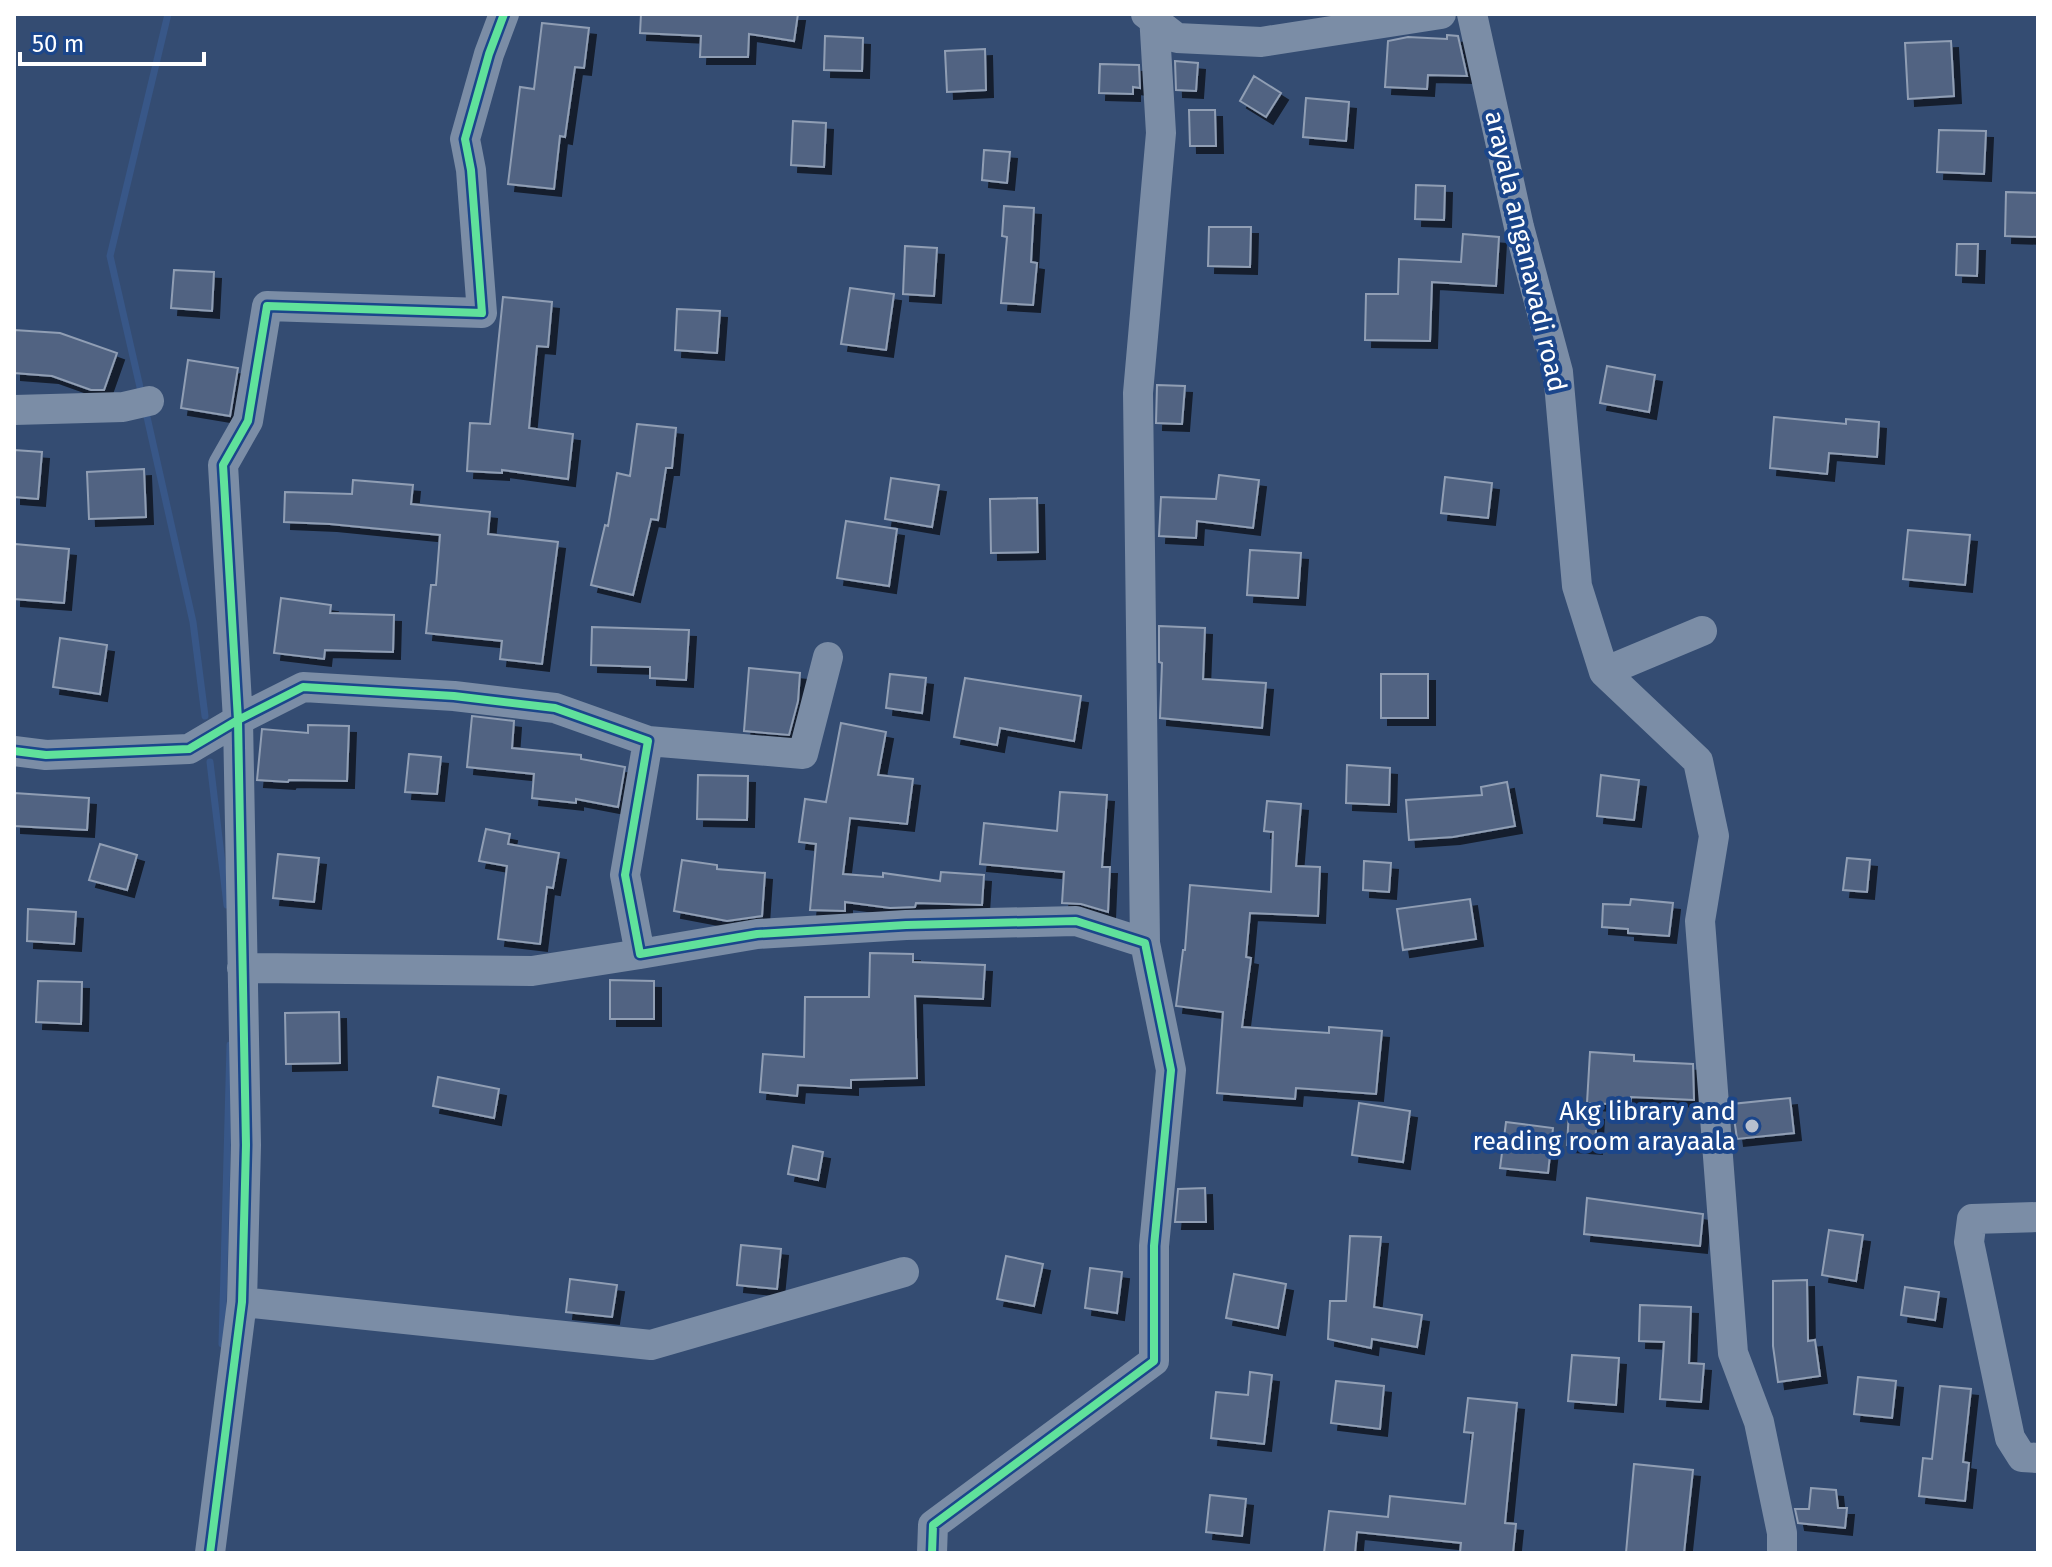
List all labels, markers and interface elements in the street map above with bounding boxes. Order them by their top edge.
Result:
scale bar [20,16,204,66]
text: 50 m [32,30,84,58]
street label: arayala anganavadi road [1478,108,1573,395]
place label: Akg library and reading room arayaala [1472,1096,1736,1157]
marker: Akg library and reading room arayaala [1743,1117,1761,1135]

